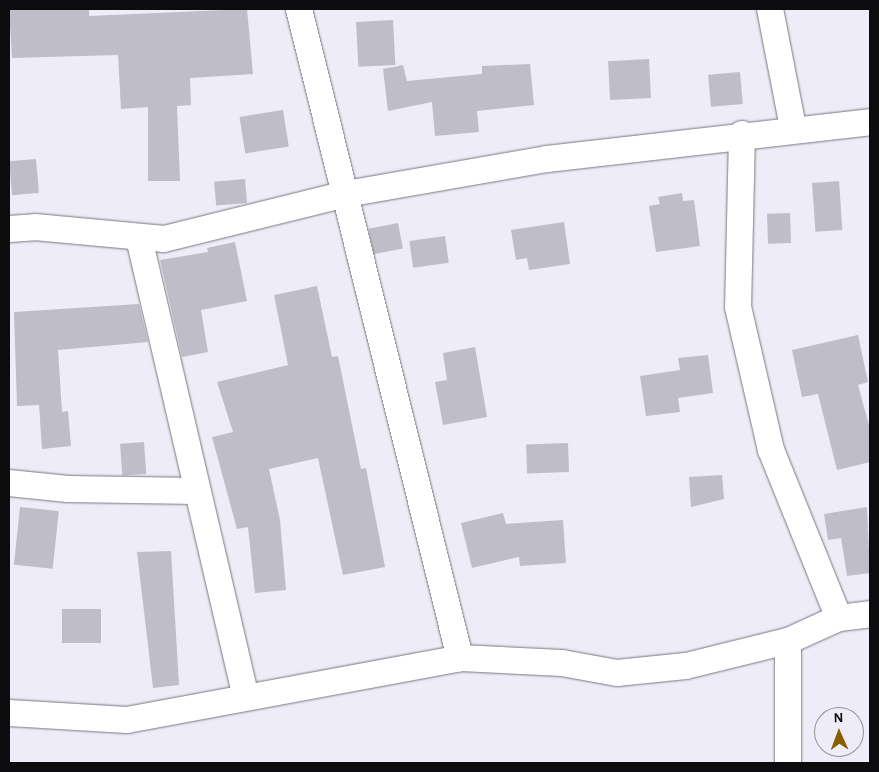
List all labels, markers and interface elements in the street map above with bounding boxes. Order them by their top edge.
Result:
north arrow [814,707,864,757]
text: N [833,711,844,725]

